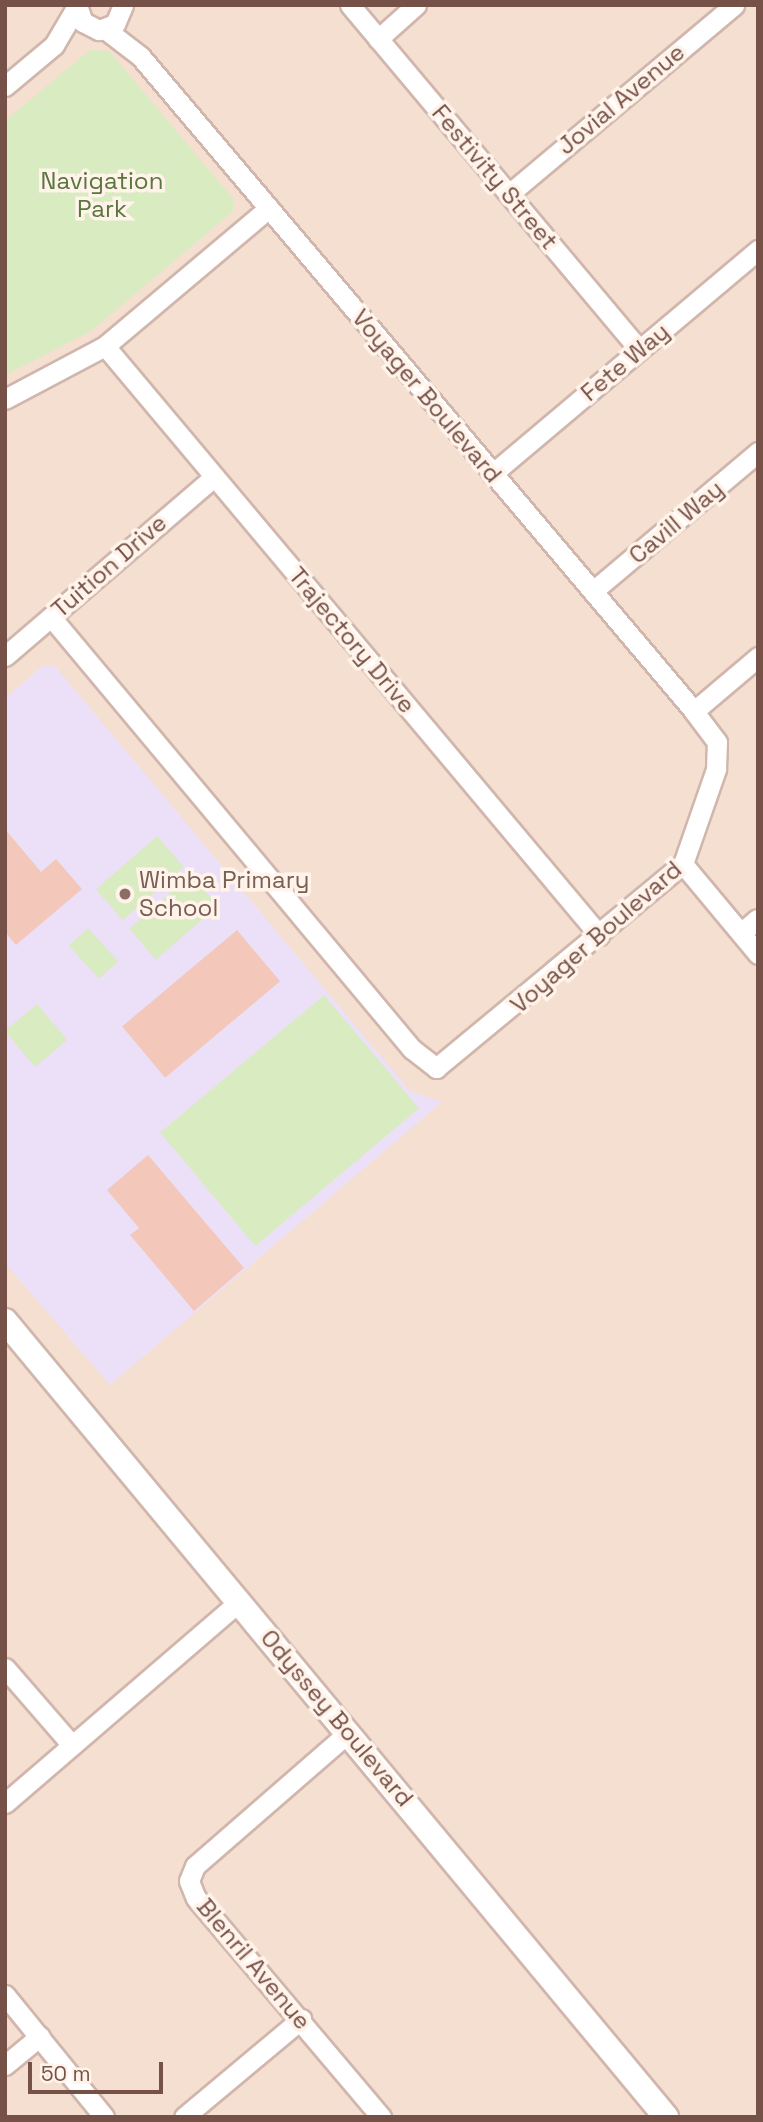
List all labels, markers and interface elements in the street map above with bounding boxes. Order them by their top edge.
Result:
street label: Jovial Avenue [551,37,691,161]
street label: Festivity Street [426,99,564,255]
park label: Navigation Park [41,167,163,223]
street label: Voyager Boulevard [346,304,508,488]
street label: Fete Way [575,317,675,407]
street label: Cavill Way [623,474,729,570]
street label: Tuition Drive [46,508,172,624]
street label: Trajectory Drive [283,561,421,719]
street label: Voyager Boulevard [505,855,687,1019]
place label: Wimba Primary School [139,866,309,922]
marker: Wimba Primary School [117,886,133,902]
street label: Odyssey Boulevard [255,1624,419,1812]
street label: Blenril Avenue [191,1893,317,2035]
scale bar [32,2048,166,2092]
text: 50 m [41,2060,91,2087]

